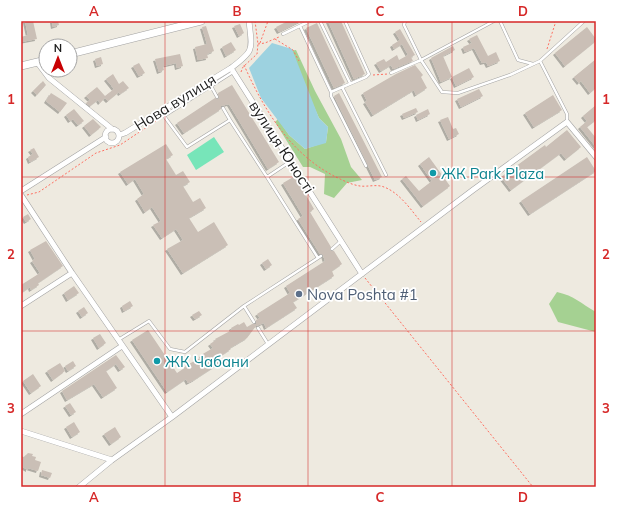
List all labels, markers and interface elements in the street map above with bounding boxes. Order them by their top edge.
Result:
text: A [89,3,99,19]
text: B [233,3,242,19]
text: C [376,3,385,19]
text: D [518,3,528,19]
north arrow [38,38,78,78]
text: N [54,41,62,55]
street label: Нова вулиця [131,69,219,135]
text: 1 [7,91,15,107]
text: 1 [602,91,610,107]
street label: вулиця Юності [245,97,319,197]
place label: ЖК Park Plaza [441,164,544,183]
marker: ЖК Park Plaza [428,168,438,178]
text: 2 [7,246,15,262]
text: 2 [602,246,610,262]
place label: Nova Poshta #1 [307,285,418,304]
marker: Nova Poshta #1 [294,289,304,299]
place label: ЖК Чабани [165,352,249,371]
marker: ЖК Чабани [152,356,162,366]
text: 3 [7,400,15,416]
text: 3 [602,400,610,416]
text: A [89,489,99,505]
text: B [233,489,242,505]
text: C [376,489,385,505]
text: D [518,489,528,505]

